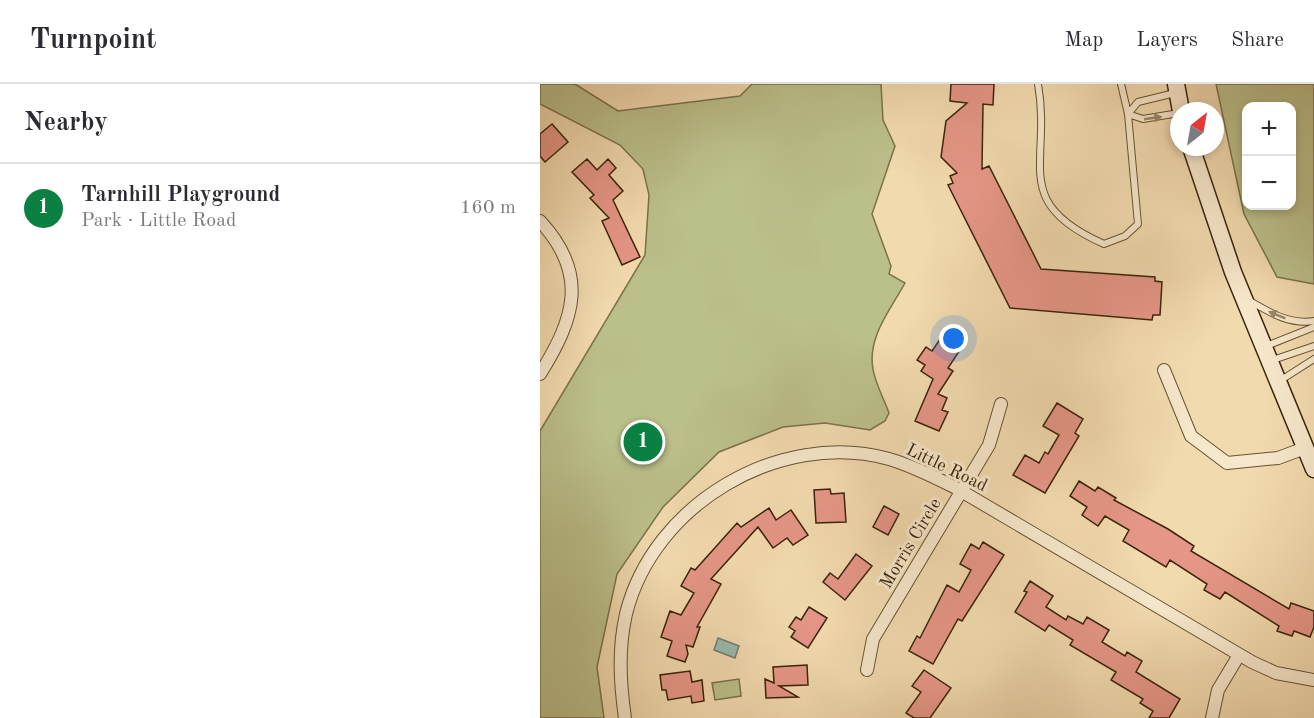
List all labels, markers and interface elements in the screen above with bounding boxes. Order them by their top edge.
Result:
text: Turnpoint [30,27,157,55]
text: Map [1064,30,1103,51]
text: Layers [1136,30,1198,51]
text: Share [1231,30,1284,51]
north arrow [1170,102,1224,156]
map controls [1242,102,1296,210]
button: + [1242,102,1296,156]
text: Nearby [24,110,108,136]
one-way arrow [1144,113,1163,122]
button: − [1242,156,1296,210]
text: Tarnhill Playground [81,184,280,206]
text: 1 [38,198,49,218]
text: 160 m [460,198,516,218]
text: Park · Little Road [81,211,237,231]
one-way arrow [1268,310,1286,319]
your location [939,324,968,353]
pin: 1 [624,420,662,464]
street label: Little Road [903,441,990,495]
street label: Morris Circle [877,495,945,592]

